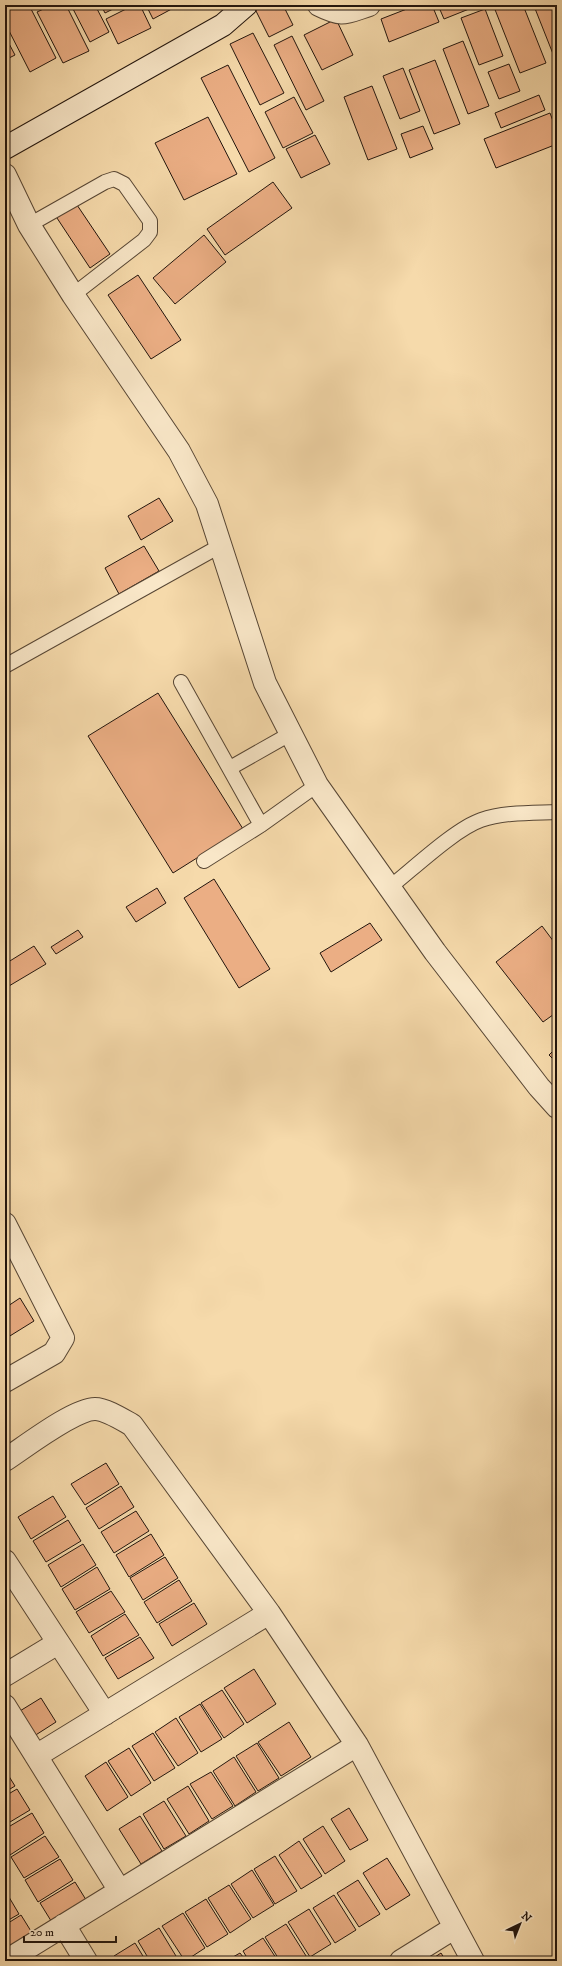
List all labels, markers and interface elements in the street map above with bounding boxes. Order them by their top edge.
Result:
north arrow [500,1904,540,1944]
text: N [518,1909,534,1926]
scale bar [24,1918,116,1944]
text: 20 m [30,1925,54,1940]

